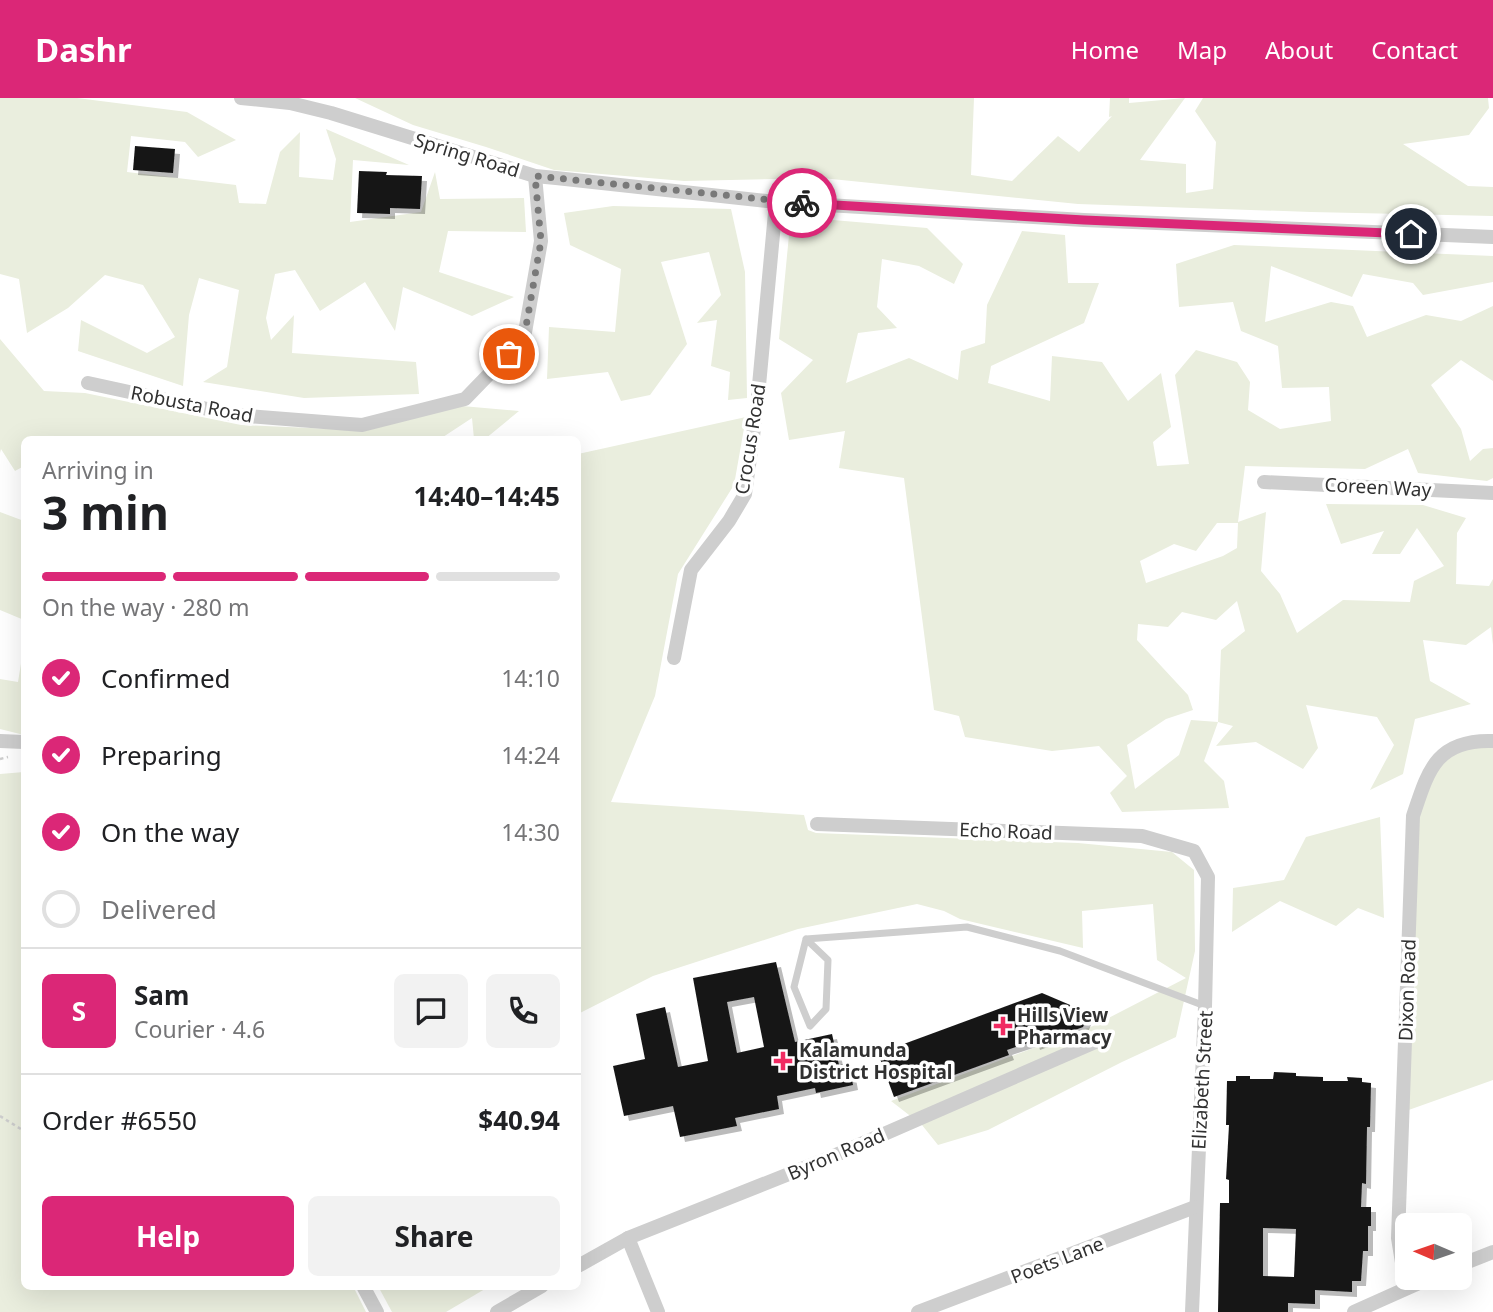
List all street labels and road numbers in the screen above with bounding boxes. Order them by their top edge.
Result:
street label: Spring Road [411,127,523,183]
street label: Robusta Road [129,379,255,429]
street label: Crocus Road [728,382,772,496]
street label: Coreen Way [1324,471,1432,503]
street label: Echo Road [959,816,1053,846]
street label: Dixon Road [1392,938,1422,1042]
street label: Elizabeth Street [1185,1010,1219,1150]
street label: Byron Road [783,1122,889,1186]
street label: Poets Lane [1007,1230,1107,1290]

